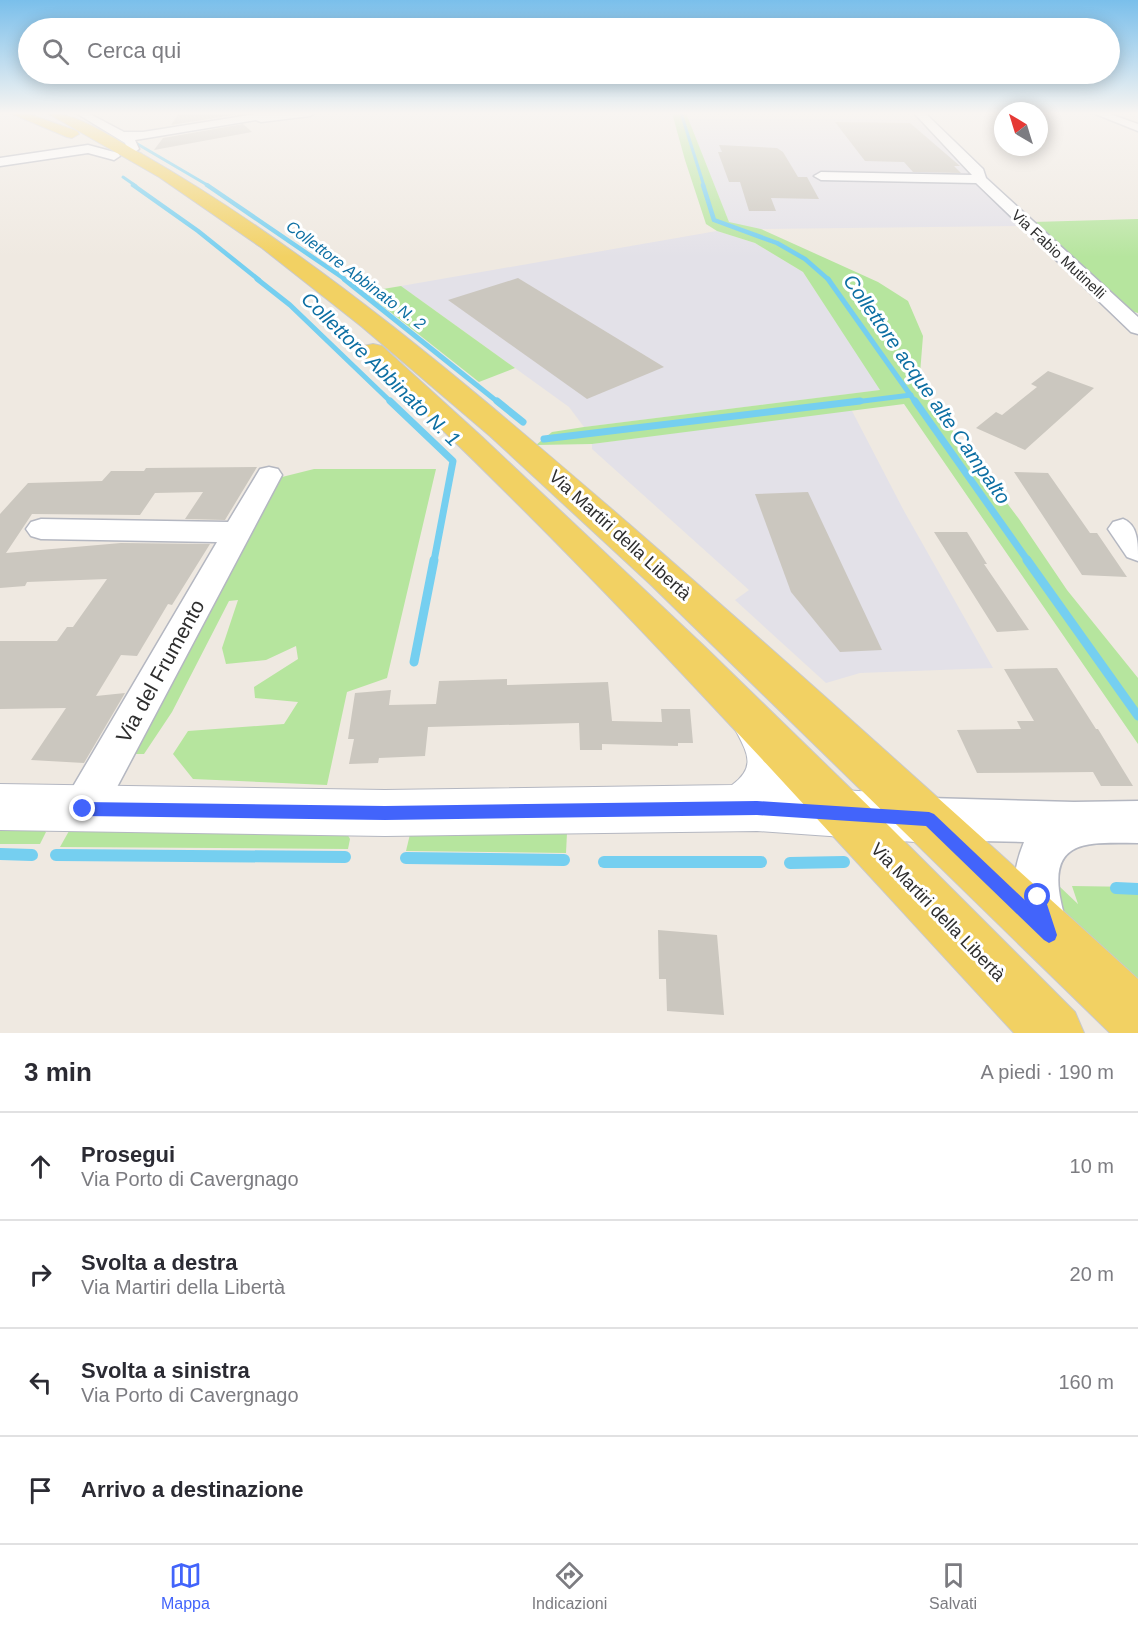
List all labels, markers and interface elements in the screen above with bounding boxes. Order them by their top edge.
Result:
search box [18,18,1120,84]
icon: search [39,35,72,68]
text: Cerca qui [87,38,181,63]
north arrow [994,102,1048,156]
street label: Via Fabio Mutinelli [1008,206,1110,302]
water label: Collettore Abbinato N. 2 [283,217,429,333]
water label: Collettore acque alte Campalto [839,270,1015,508]
water label: Collettore Abbinato N. 1 [297,288,465,450]
street label: Via Martiri della Libertà [545,466,696,605]
street label: Via del Frumento [111,596,209,746]
route end [69,795,95,821]
street label: Via Martiri della Libertà [867,839,1010,986]
route start [1024,883,1050,909]
text: 3 min [24,1057,92,1087]
text: A piedi · 190 m [981,1061,1114,1083]
text: Prosegui [81,1142,175,1167]
icon: ahead [24,1150,57,1183]
text: 10 m [1070,1155,1114,1177]
text: Via Porto di Cavergnago [81,1168,299,1190]
text: Svolta a destra [81,1250,238,1275]
icon: right [24,1258,57,1291]
text: 20 m [1070,1263,1114,1285]
text: Via Martiri della Libertà [81,1276,285,1298]
text: Svolta a sinistra [81,1358,250,1383]
icon: left [24,1366,57,1399]
text: 160 m [1058,1371,1114,1393]
text: Via Porto di Cavergnago [81,1384,299,1406]
icon: arrive [24,1474,57,1507]
text: Arrivo a destinazione [81,1477,304,1502]
tab: Mappa [161,1559,210,1613]
tab: Indicazioni [532,1559,607,1613]
tab: Salvati [929,1559,977,1613]

